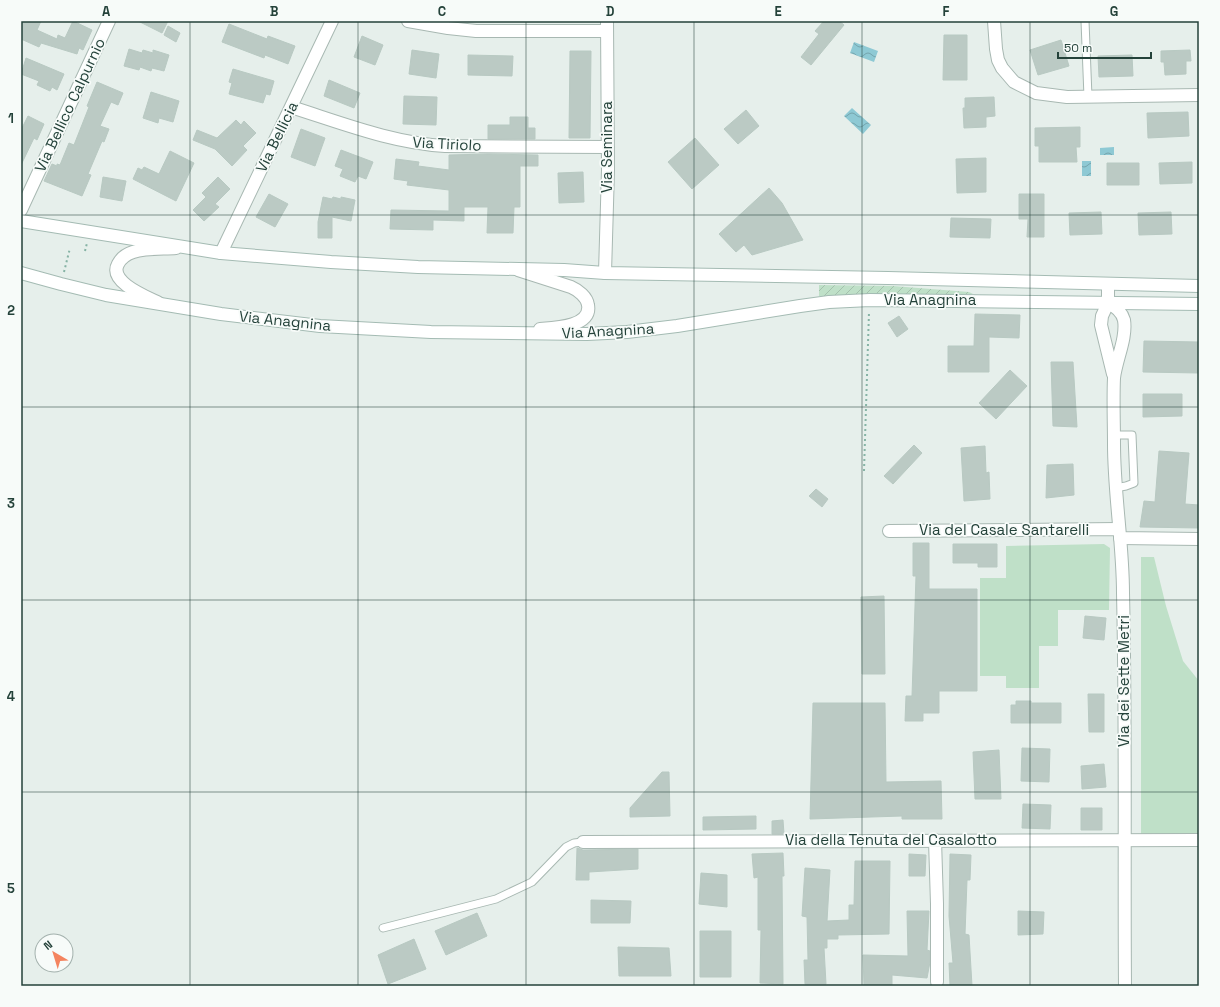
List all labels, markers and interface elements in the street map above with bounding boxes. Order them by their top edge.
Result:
text: A [102,3,111,20]
text: B [270,3,279,20]
text: C [438,3,446,20]
text: D [606,3,615,20]
text: E [774,3,782,20]
text: F [943,3,950,20]
text: G [1110,3,1118,20]
scale bar [1058,34,1151,60]
street label: Via Bellico Calpurnio [30,35,109,175]
text: 50 m [1064,40,1092,56]
street label: Via Bellicia [251,98,302,175]
street label: Via Seminara [597,101,616,193]
text: 1 [8,110,14,127]
street label: Via Tiriolo [412,132,482,155]
street label: Via Anagnina [884,290,977,309]
text: 2 [7,302,15,319]
street label: Via Anagnina [238,306,332,335]
street label: Via Anagnina [561,319,655,342]
text: 3 [7,495,15,512]
street label: Via del Casale Santarelli [919,520,1089,539]
street label: Via dei Sette Metri [1114,615,1133,747]
text: 4 [7,688,15,705]
street label: Via della Tenuta del Casalotto [785,830,997,849]
text: 5 [7,880,15,897]
north arrow [34,933,74,973]
text: N [41,937,55,953]

